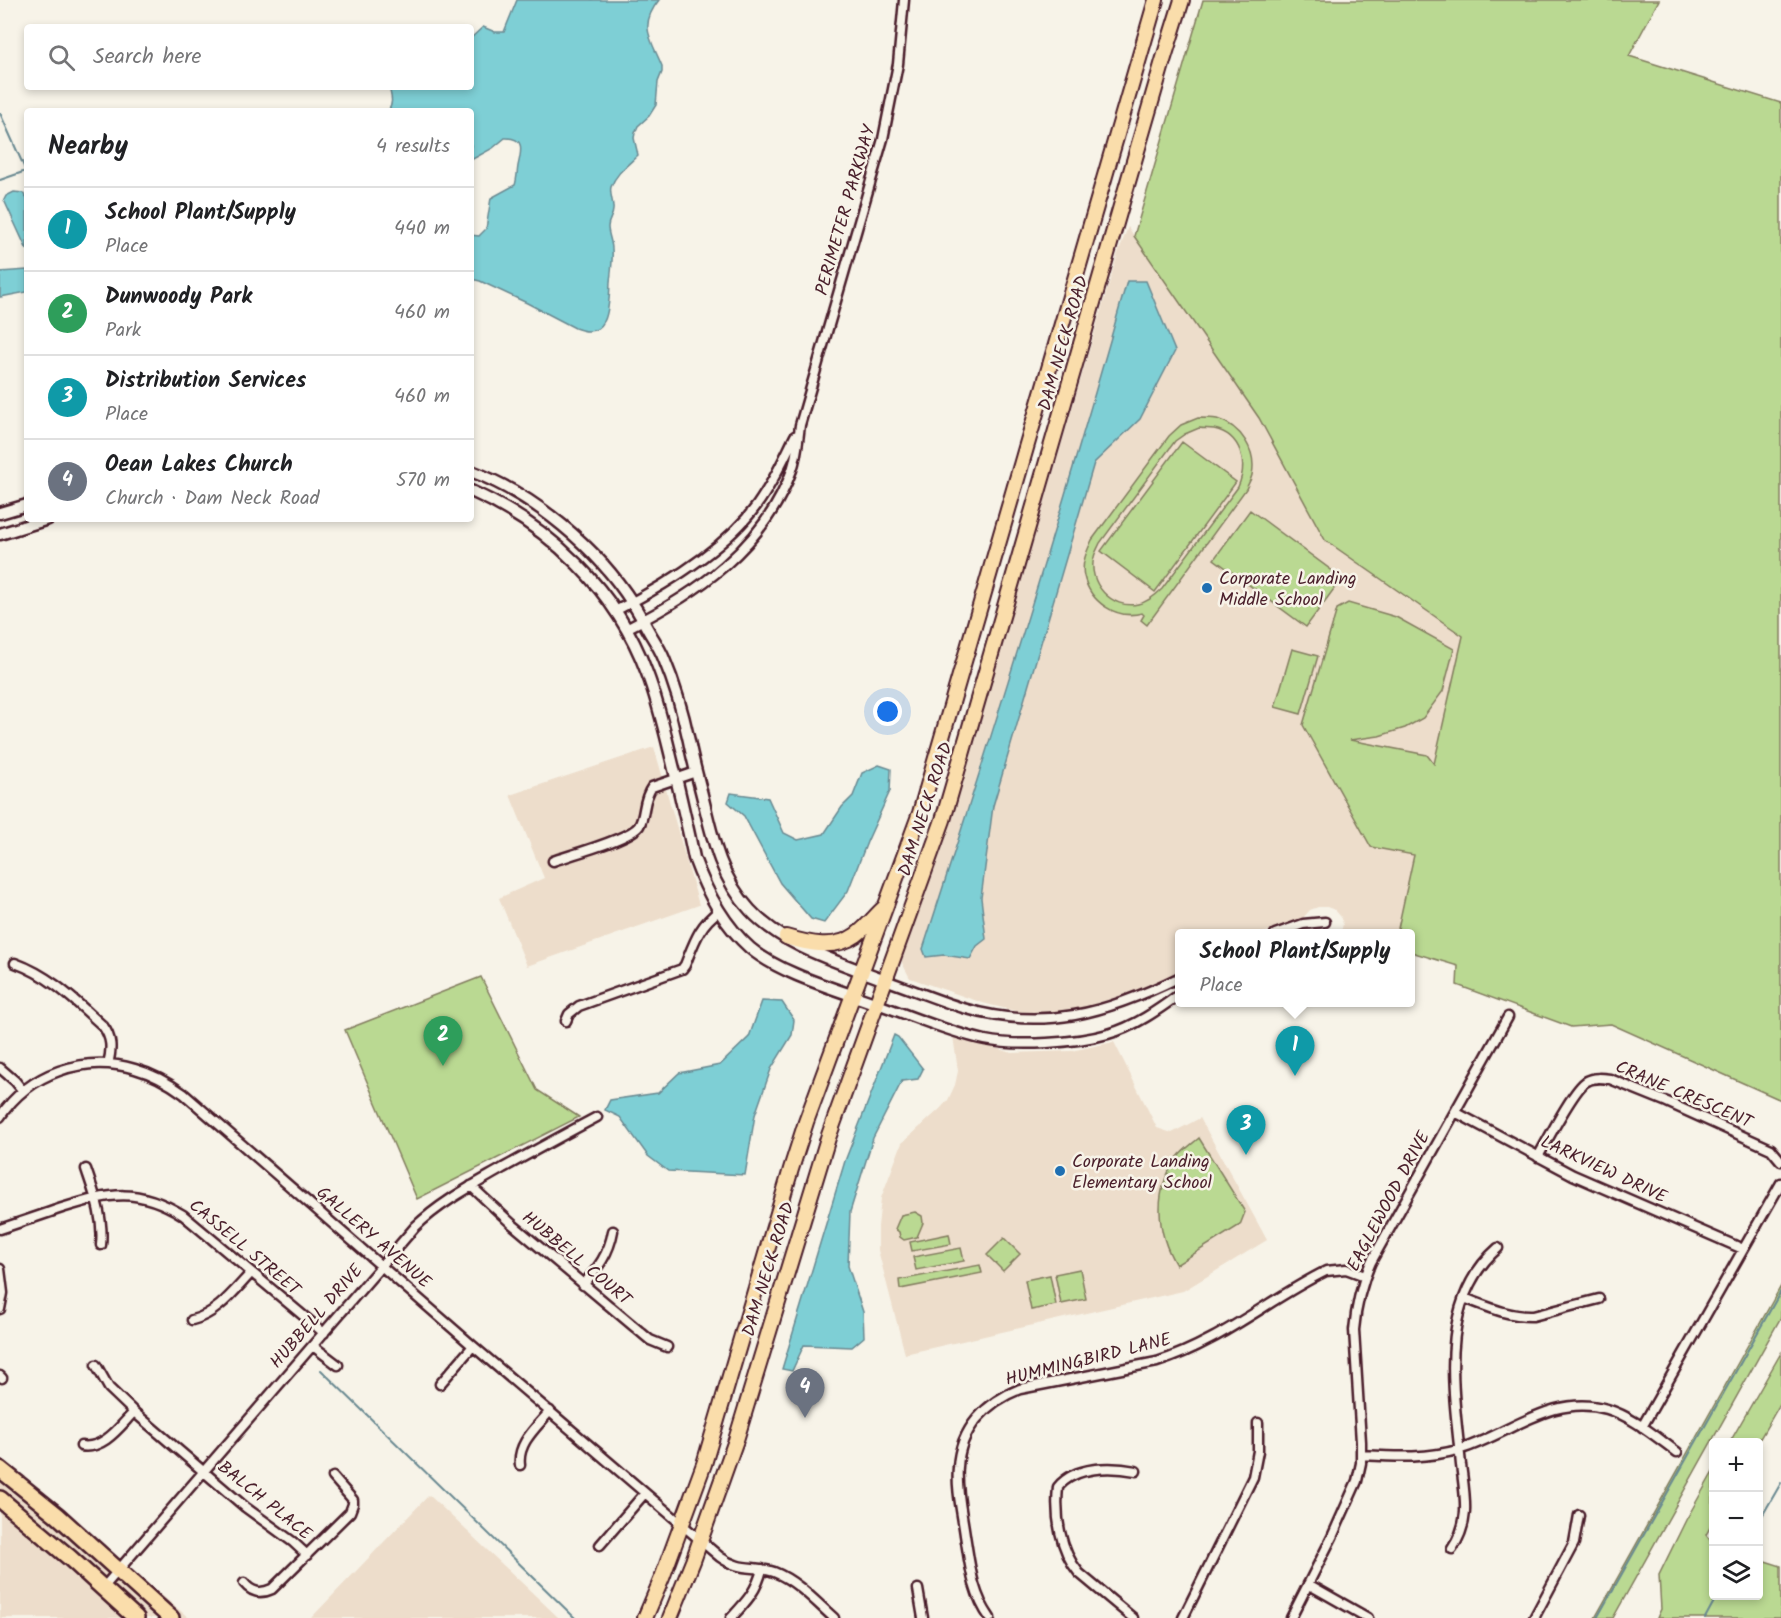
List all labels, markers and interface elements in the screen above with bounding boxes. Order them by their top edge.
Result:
search box [24,24,474,90]
text: Search here [93,40,201,75]
icon: search [45,41,78,74]
street label: PERIMETER PARKWAY [808,121,885,299]
text: Nearby [48,126,128,168]
text: 4 results [376,131,450,163]
text: School Plant/Supply [105,196,296,231]
text: 1 [64,213,71,245]
text: 440 m [394,213,450,245]
text: Place [105,231,148,263]
street label: DAM NECK ROAD [1031,272,1098,414]
text: Dunwoody Park [105,280,252,315]
text: 2 [62,297,73,329]
text: 460 m [394,297,450,329]
text: Park [105,315,141,347]
text: Distribution Services [105,364,306,399]
text: 3 [62,381,73,413]
text: 460 m [394,381,450,413]
text: Place [105,399,148,431]
text: Oean Lakes Church [105,448,293,483]
text: 4 [62,465,73,497]
text: 570 m [396,465,450,497]
text: Church · Dam Neck Road [105,483,320,515]
place label: Corporate Landing Middle School [1219,565,1357,615]
marker: Corporate Landing Middle School [1200,581,1214,595]
your location [873,697,902,726]
street label: DAM NECK ROAD [891,738,962,880]
popup [1175,929,1415,1007]
text: School Plant/Supply [1200,935,1390,970]
text: Place [1200,970,1243,1002]
pin: 2 [424,1016,462,1066]
pin: 1 [1276,1026,1314,1076]
street label: CRANE CRESCENT [1610,1053,1758,1138]
pin: 3 [1226,1106,1266,1155]
street label: EAGLEWOOD DRIVE [1340,1126,1439,1277]
street label: LARKVIEW DRIVE [1535,1128,1672,1213]
place label: Corporate Landing Elementary School [1072,1148,1213,1198]
marker: Corporate Landing Elementary School [1053,1164,1067,1178]
street label: GALLERY AVENUE [309,1180,437,1297]
street label: CASSELL STREET [182,1192,308,1305]
street label: DAM NECK ROAD [735,1198,804,1340]
street label: HUBBELL COURT [515,1204,638,1315]
street label: HUBBELL DRIVE [263,1258,371,1376]
street label: HUMMINGBIRD LANE [1002,1326,1175,1395]
pin: 4 [786,1368,824,1418]
map controls [1709,1438,1763,1600]
button: + [1709,1438,1763,1492]
street label: BALCH PLACE [211,1454,318,1549]
button: − [1709,1492,1763,1546]
button: layers [1709,1546,1763,1600]

